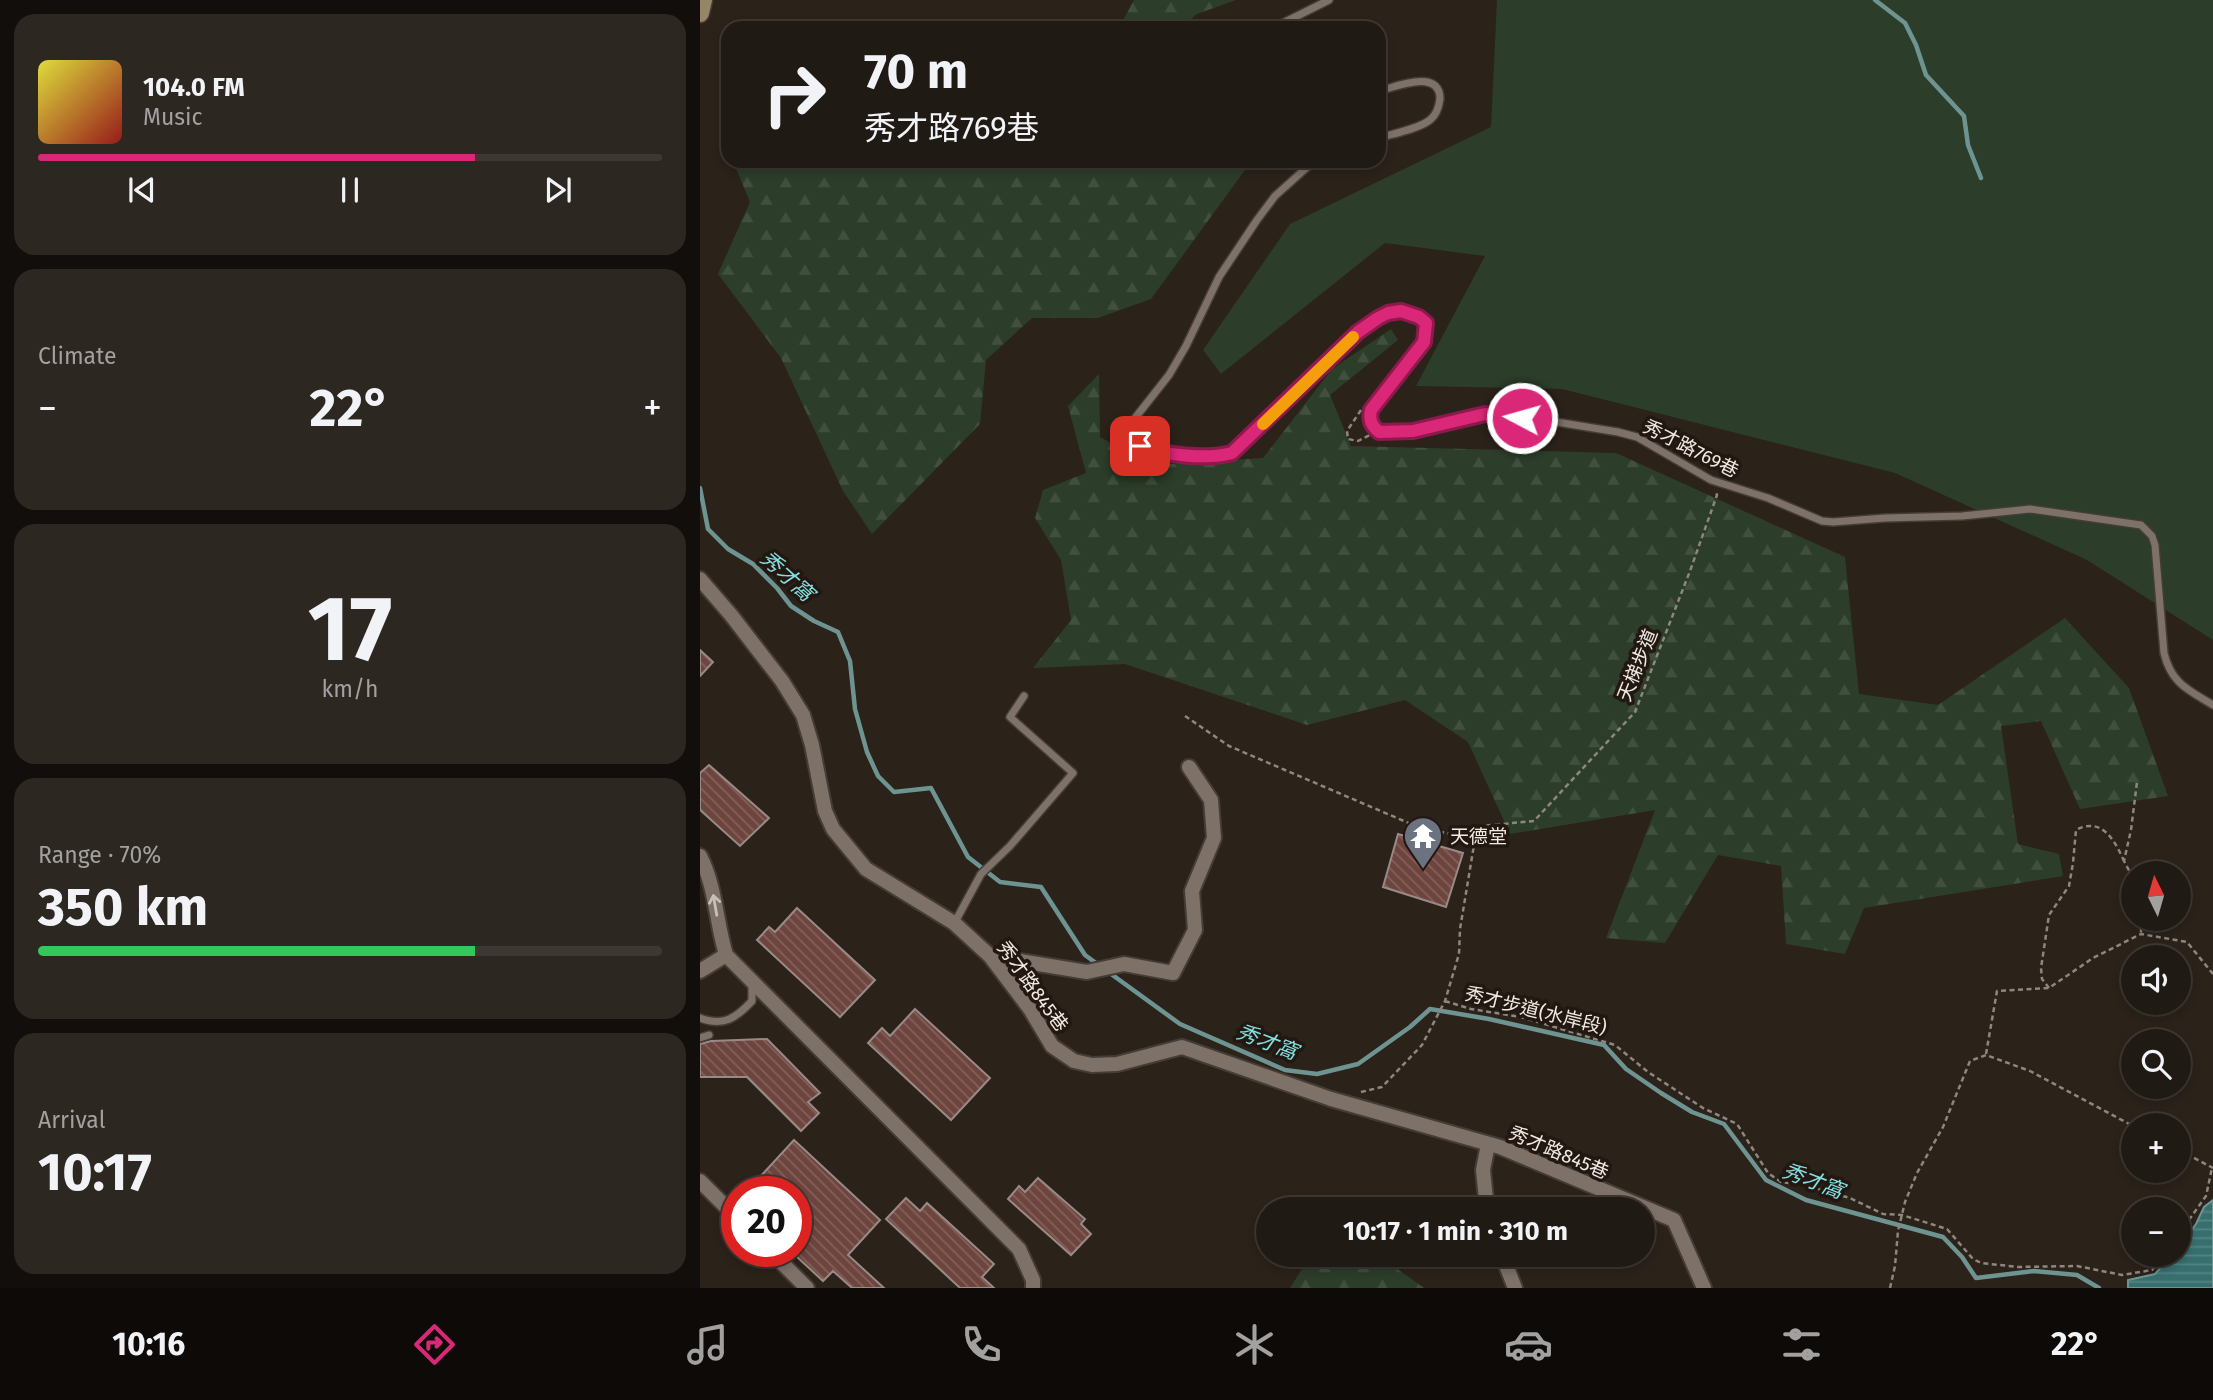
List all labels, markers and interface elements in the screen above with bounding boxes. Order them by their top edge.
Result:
text: 70 m [864,42,968,101]
icon: right [749,49,840,140]
text: 104.0 FM [143,72,245,103]
text: Music [143,103,203,131]
text: 秀才路769巷 [864,109,1039,147]
icon: previous [123,171,161,209]
icon: pause [331,171,369,209]
icon: next [539,171,577,209]
text: Climate [38,342,117,370]
text: 22° [310,377,390,440]
position arrow [1485,381,1559,455]
text: − [38,385,57,431]
text: + [643,385,662,431]
street label: 秀才路769巷 [1639,415,1742,482]
pin [1110,416,1170,476]
icon: arrive [1121,427,1159,465]
water label: 秀才窩 [755,545,821,609]
text: 17 [308,575,392,684]
street label: 天梯步道 [1613,626,1662,705]
text: km/h [322,675,378,703]
temple icon: 天德堂 [1402,815,1444,870]
place label: 天德堂 [1450,825,1507,848]
text: Range · 70% [38,841,161,869]
north arrow [2121,861,2191,931]
map controls [2121,861,2191,1267]
text: 350 km [38,876,208,939]
one-way arrow [708,894,721,917]
street label: 秀才路845巷 [992,937,1073,1036]
button: sound [2121,945,2191,1015]
street label: 秀才步道(水岸段) [1463,982,1609,1039]
water label: 秀才窩 [1233,1019,1304,1067]
button: search [2121,1029,2191,1099]
text: Arrival [38,1106,105,1134]
button: + [2121,1113,2191,1183]
street label: 秀才路845巷 [1506,1121,1612,1184]
text: 10:17 [38,1141,152,1204]
water label: 秀才窩 [1779,1158,1850,1206]
speed limit sign: 20 [721,1176,812,1267]
button: − [2121,1197,2191,1267]
text: 10:17 · 1 min · 310 m [1343,1216,1568,1247]
icon: directions [410,1320,459,1369]
icon: music [683,1320,732,1369]
icon: phone [957,1320,1006,1369]
icon: climate [1230,1320,1279,1369]
icon: car [1504,1320,1553,1369]
icon: filters [1777,1320,1826,1369]
text: 10:16 [112,1325,185,1363]
text: 22° [2051,1325,2101,1363]

